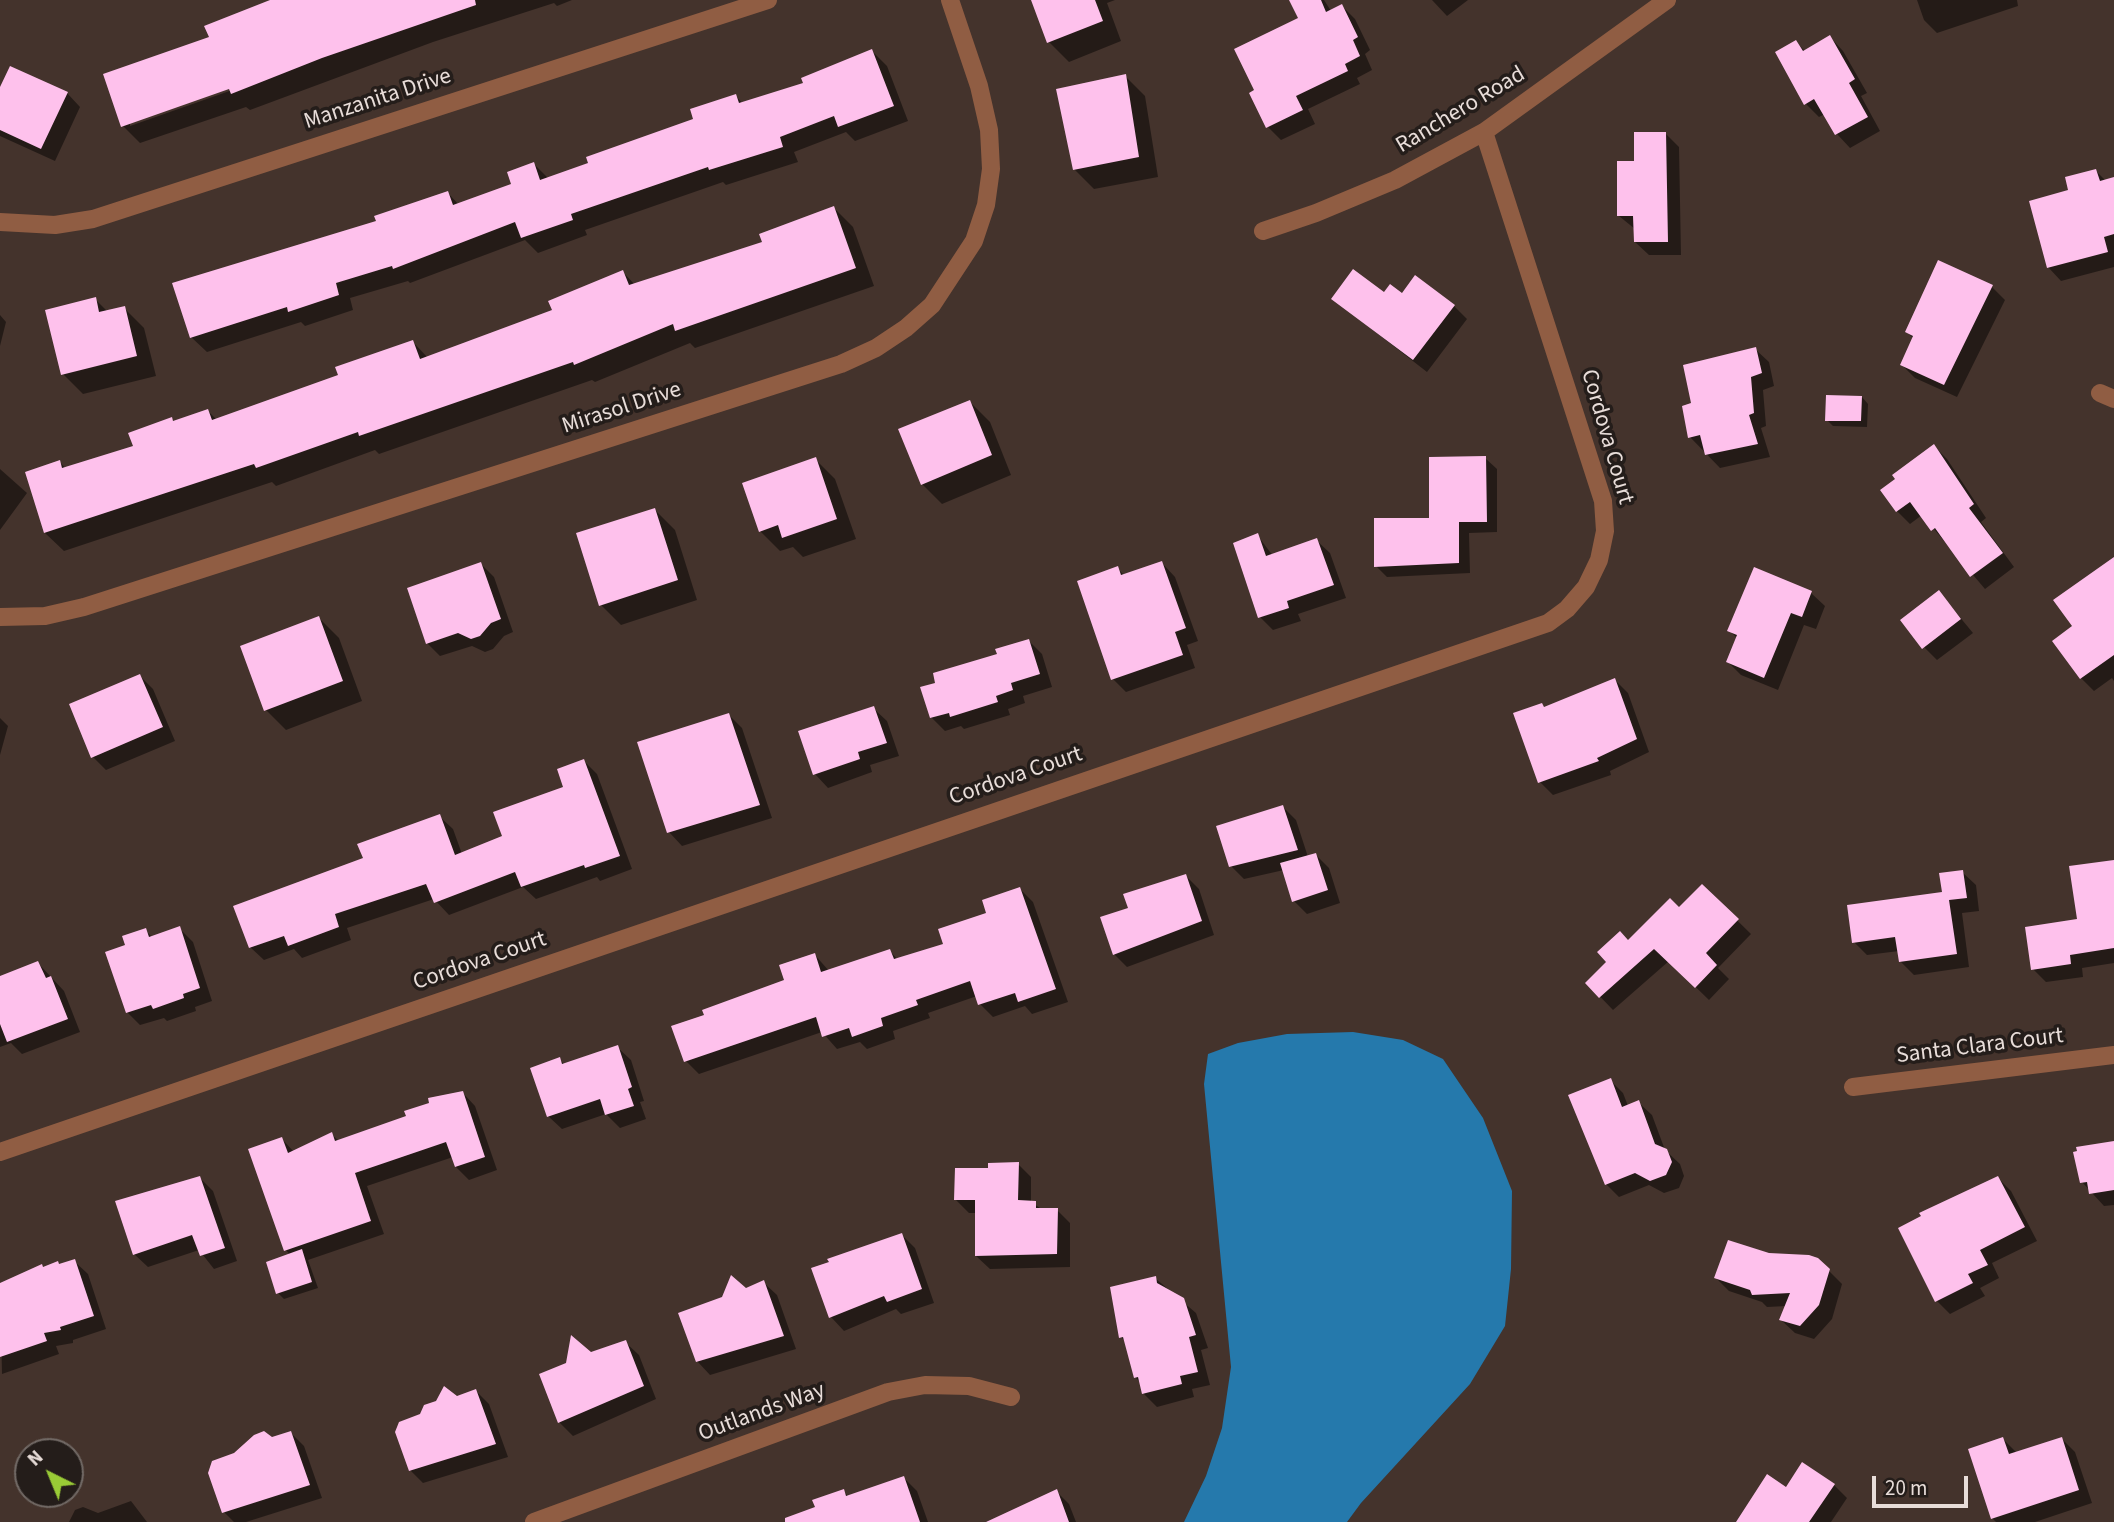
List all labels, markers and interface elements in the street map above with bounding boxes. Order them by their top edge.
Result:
street label: Ranchero Road [1391,62,1531,160]
street label: Manzanita Drive [301,63,455,137]
street label: Cordova Court [1574,366,1638,508]
street label: Mirasol Drive [559,377,685,441]
street label: Cordova Court [946,741,1086,813]
street label: Cordova Court [410,926,550,998]
street label: Santa Clara Court [1895,1023,2065,1071]
street label: Outlands Way [695,1377,829,1449]
north arrow [14,1438,84,1508]
text: N [22,1445,50,1473]
scale bar [1876,1462,1972,1506]
text: 20 m [1885,1473,1927,1503]

